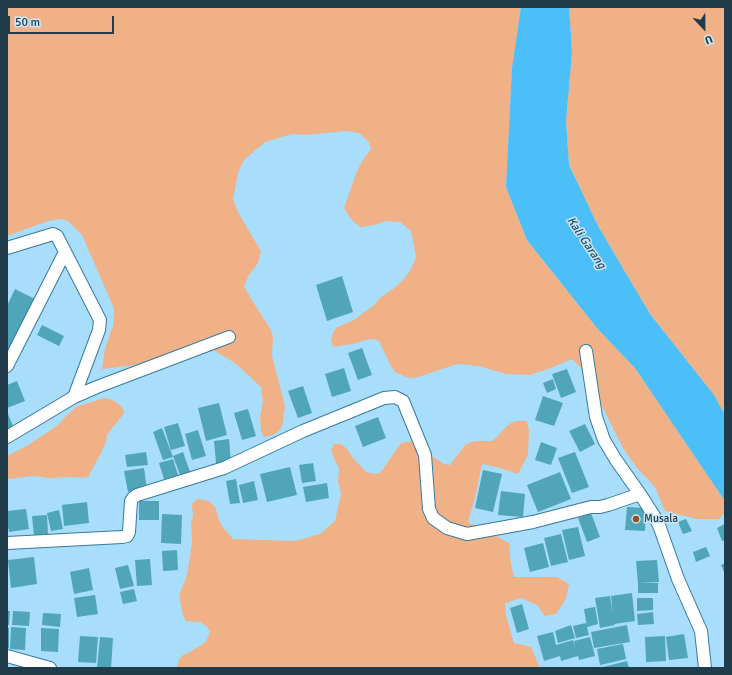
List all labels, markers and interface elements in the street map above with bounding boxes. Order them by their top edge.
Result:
scale bar [10,8,116,34]
north arrow [684,8,724,48]
text: 50 m [15,15,40,30]
text: U [703,32,715,47]
water label: Kali Garang [563,214,609,272]
place label: Musala [644,512,678,526]
marker: Musala [631,514,641,524]

